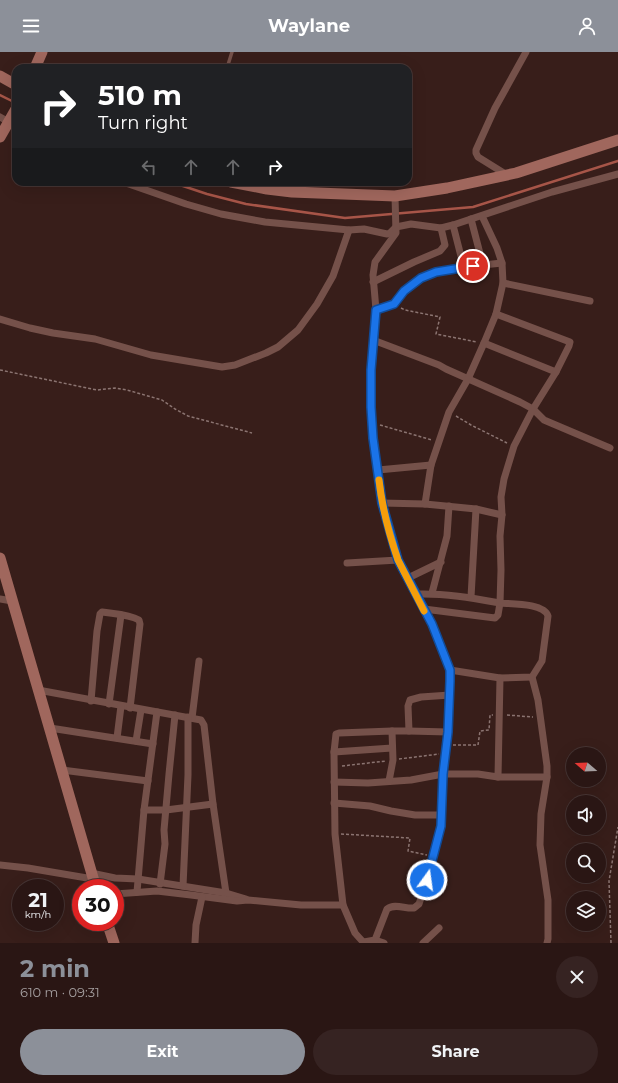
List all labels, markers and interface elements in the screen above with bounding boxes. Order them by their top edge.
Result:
icon: menu [20,15,42,37]
text: Waylane [268,15,350,37]
icon: person [576,15,598,37]
text: 510 m [98,78,182,112]
icon: right [32,80,84,132]
text: Turn right [98,112,188,134]
icon: left [138,156,160,178]
icon: ahead [180,156,202,178]
icon: ahead [222,156,244,178]
icon: right [264,156,286,178]
pin [456,249,490,283]
icon: arrive [462,255,484,277]
north arrow [566,747,606,787]
map controls [566,747,606,931]
button: sound [566,795,606,835]
button: search [566,843,606,883]
position arrow [406,859,448,901]
speed limit sign: 30 [72,879,124,931]
text: 21 [28,888,48,912]
button: layers [566,891,606,931]
text: km/h [25,908,51,921]
text: 2 min [20,954,90,983]
button: close [556,956,598,998]
text: 610 m · 09:31 [20,984,100,1000]
button: Exit [20,1029,305,1075]
button: Share [313,1029,598,1075]

